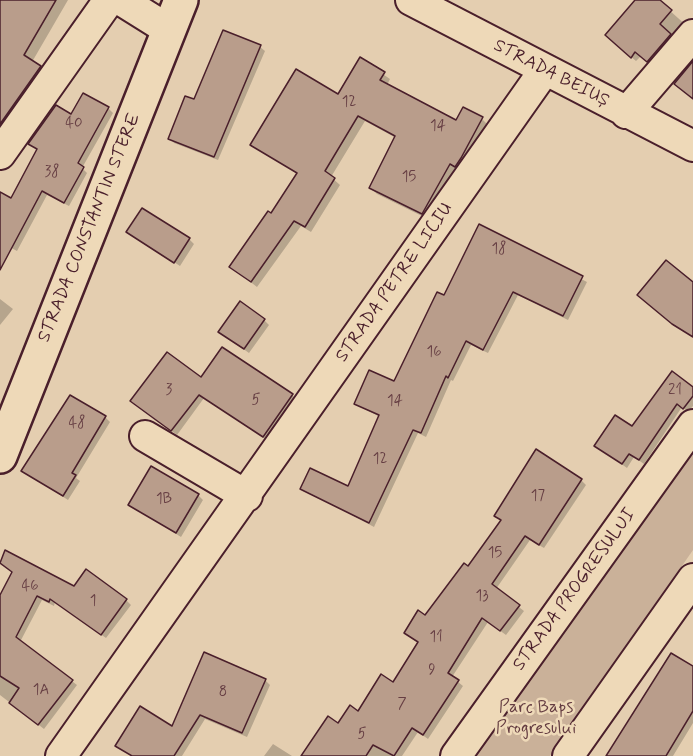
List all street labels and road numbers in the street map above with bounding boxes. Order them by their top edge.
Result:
street label: STRADA BEIUȘ [490,36,612,112]
street label: STRADA CONSTANTIN STERE [34,110,146,346]
street label: STRADA PETRE LICIU [332,199,458,367]
street label: STRADA PROGRESULUI [509,505,641,675]

